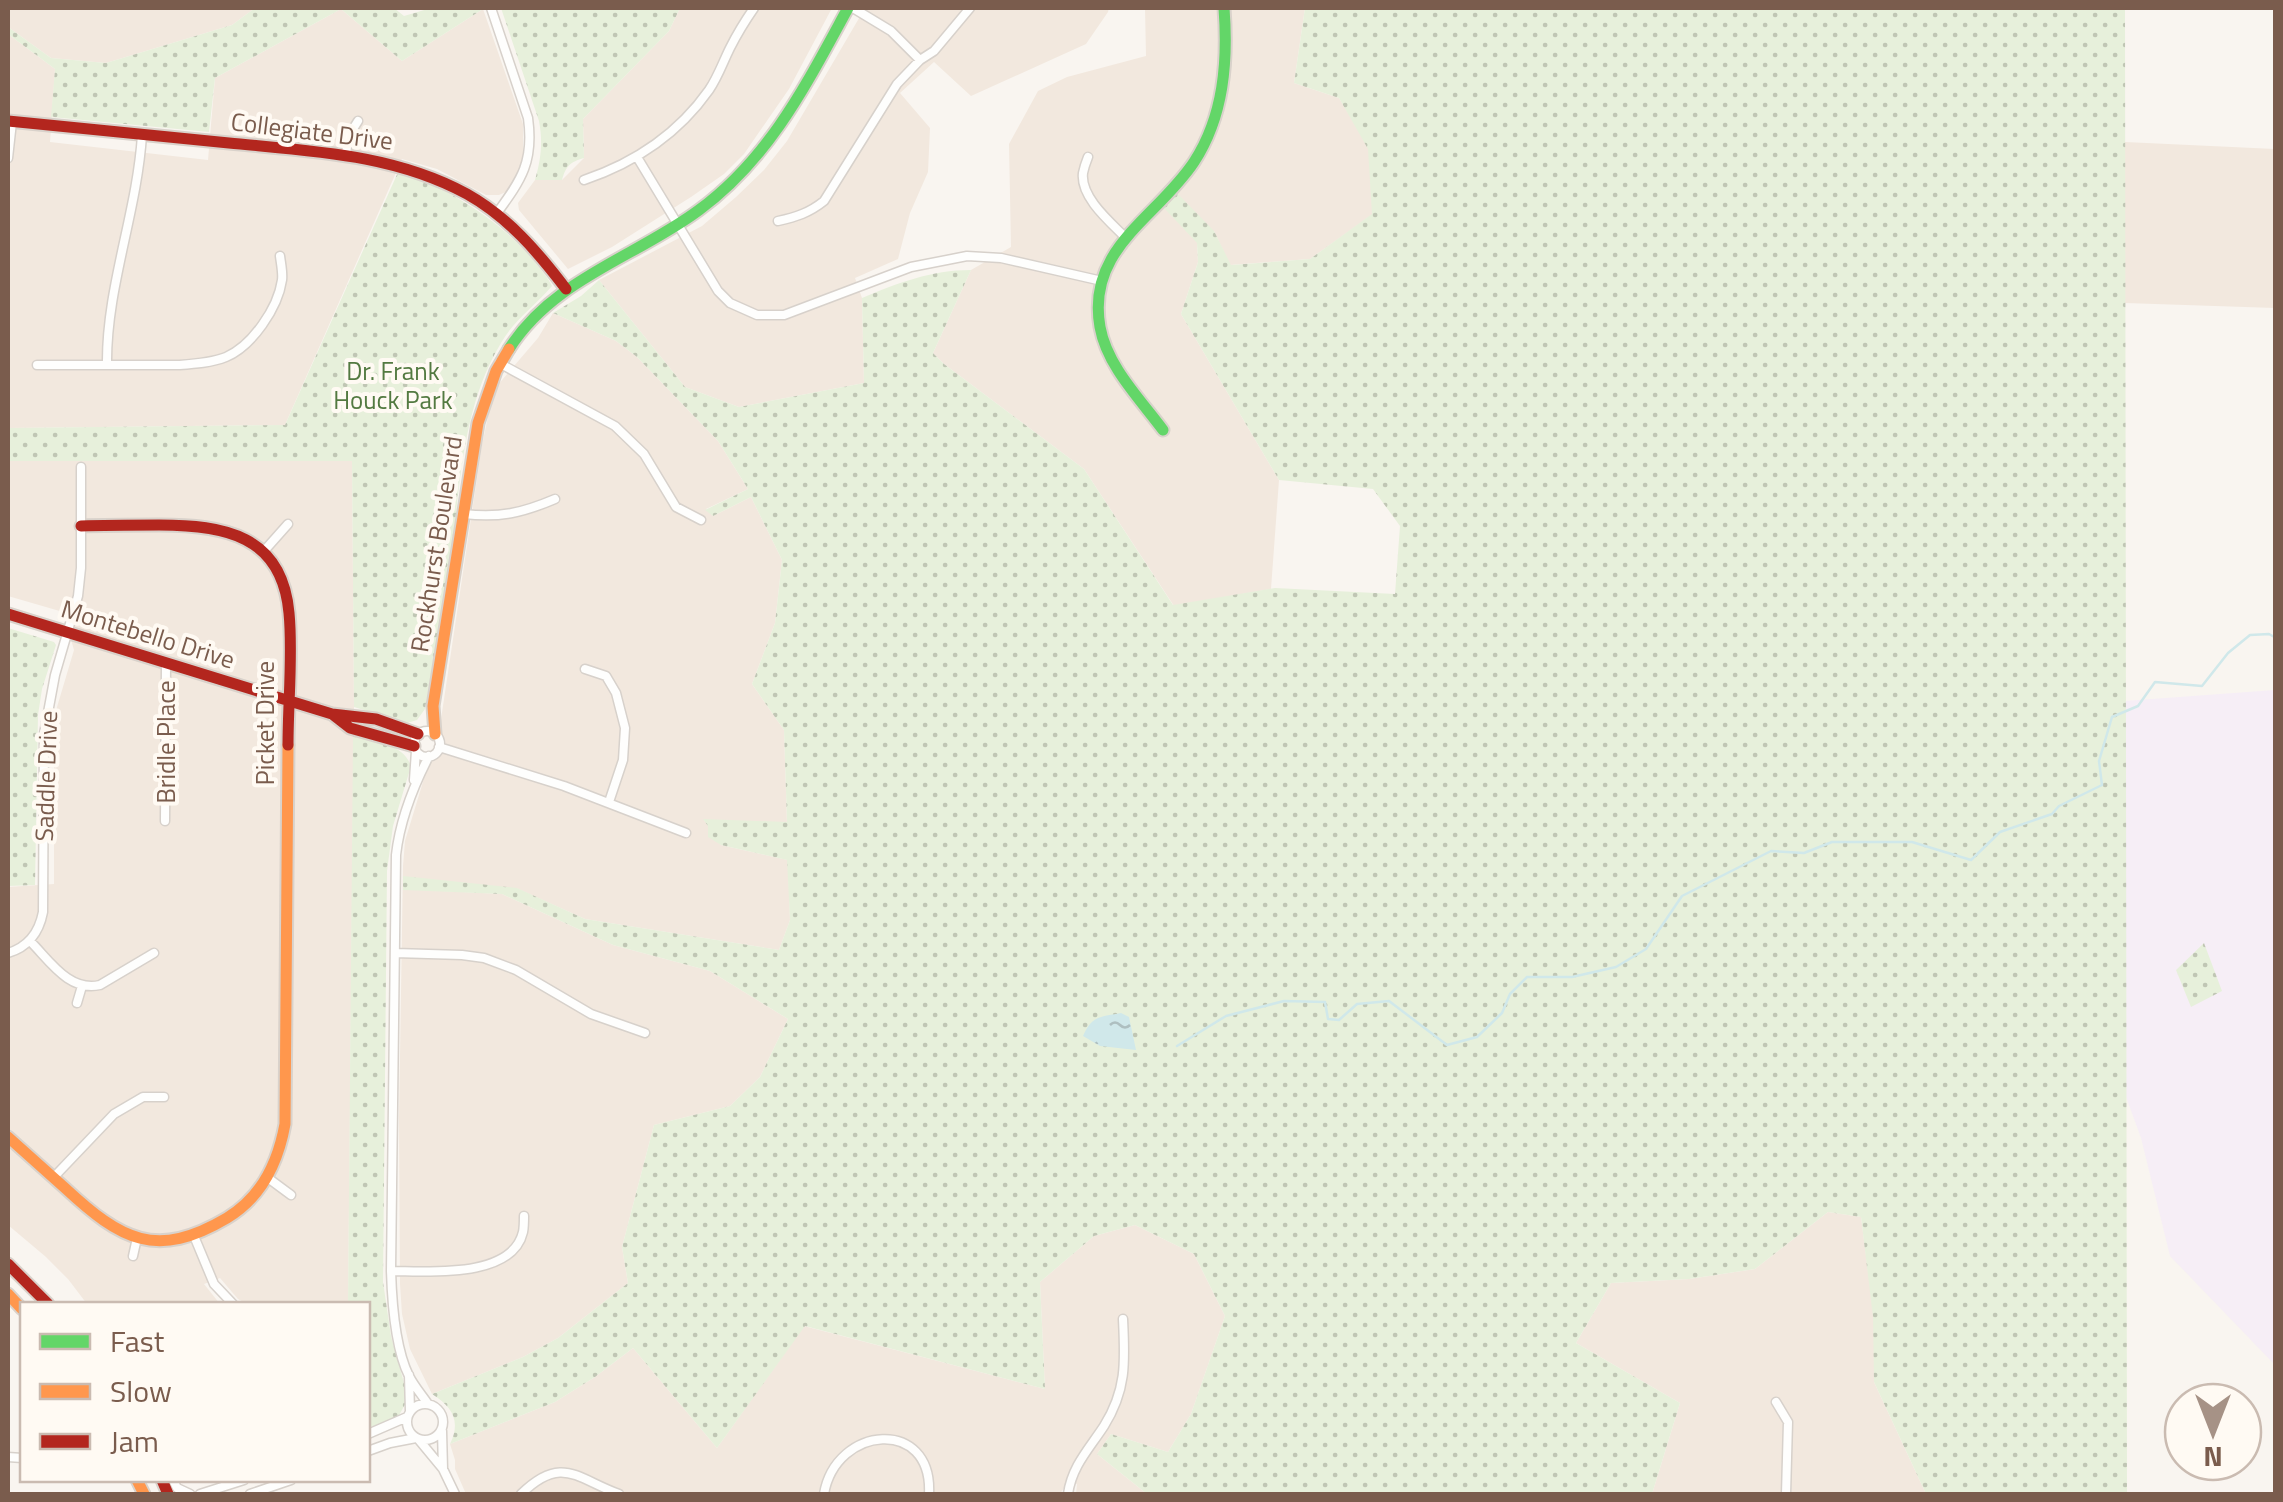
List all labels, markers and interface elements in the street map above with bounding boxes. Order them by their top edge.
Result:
street label: Collegiate Drive [229,102,395,160]
park label: Dr. Frank Houck Park [333,352,453,419]
street label: Rockhurst Boulevard [400,433,472,655]
street label: Montebello Drive [57,590,239,678]
street label: Picket Drive [246,661,284,785]
street label: Bridle Place [147,680,185,804]
street label: Saddle Drive [25,710,67,842]
legend [20,1302,370,1482]
text: Fast [110,1318,165,1364]
text: Slow [110,1368,172,1414]
north arrow [2163,1382,2263,1482]
text: Jam [110,1418,159,1464]
text: N [2203,1436,2223,1479]

